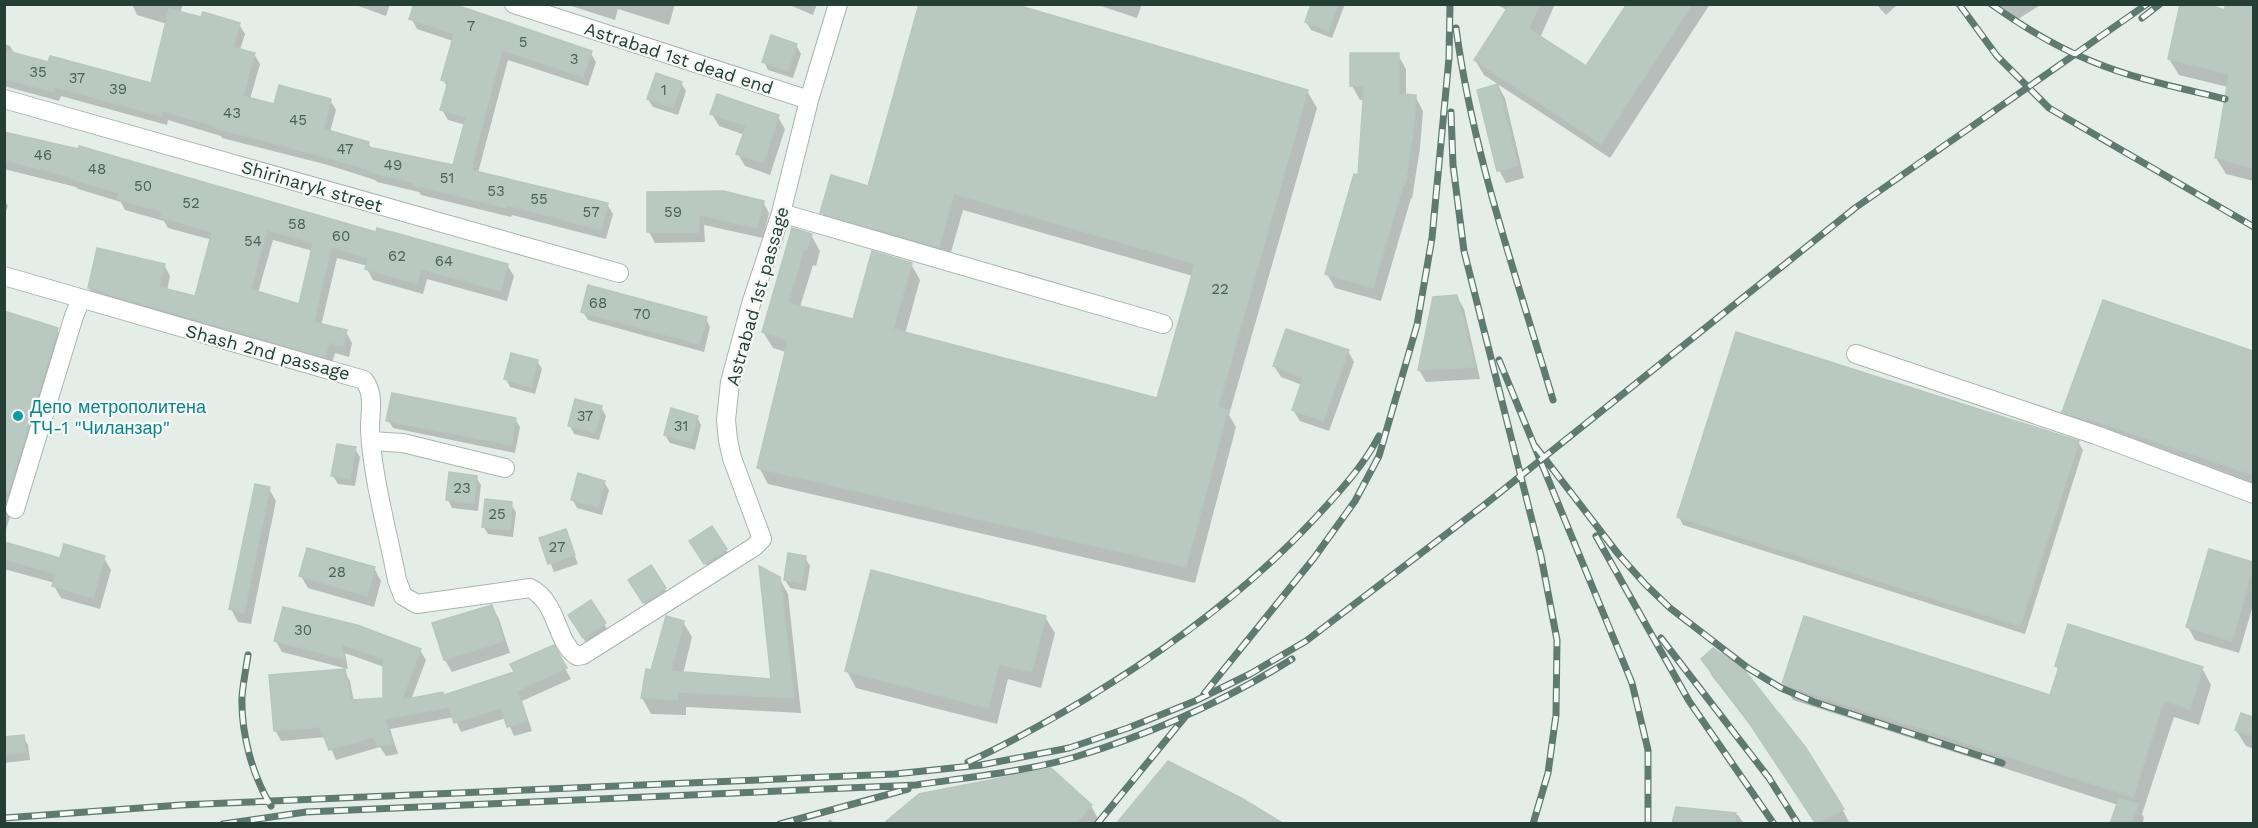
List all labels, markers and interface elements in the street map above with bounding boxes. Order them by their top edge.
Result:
house number: 7 [467,17,475,35]
street label: Astrabad 1st dead end [582,17,776,99]
house number: 5 [519,33,527,51]
house number: 3 [570,50,578,68]
house number: 35 [29,63,47,81]
house number: 37 [69,69,85,87]
house number: 39 [109,80,127,98]
house number: 1 [661,81,667,99]
house number: 43 [223,104,241,122]
house number: 45 [289,111,307,129]
house number: 47 [337,140,353,158]
house number: 46 [34,146,52,164]
street label: Shirinaryk street [239,156,385,216]
house number: 49 [384,156,402,174]
house number: 48 [88,160,106,178]
house number: 51 [440,169,454,187]
house number: 50 [134,177,152,195]
house number: 53 [487,182,505,200]
house number: 55 [530,190,548,208]
house number: 52 [182,194,200,212]
house number: 57 [582,203,600,221]
house number: 59 [664,203,682,221]
street label: Astrabad 1st passage [721,204,793,388]
house number: 58 [288,215,306,233]
house number: 60 [332,227,350,245]
house number: 54 [244,232,262,250]
house number: 62 [388,247,406,265]
house number: 64 [435,252,453,270]
house number: 22 [1211,280,1229,298]
house number: 68 [589,294,607,312]
house number: 70 [633,305,651,323]
street label: Shash 2nd passage [184,320,352,384]
place label: Депо метрополитена ТЧ-1 "Чиланзар" [30,396,207,438]
house number: 37 [577,407,593,425]
marker: Депо метрополитена ТЧ-1 "Чиланзар" [11,409,25,423]
house number: 31 [674,417,688,435]
house number: 23 [453,479,471,497]
house number: 25 [488,505,506,523]
house number: 27 [549,538,565,556]
house number: 28 [328,563,346,581]
house number: 30 [294,621,312,639]

